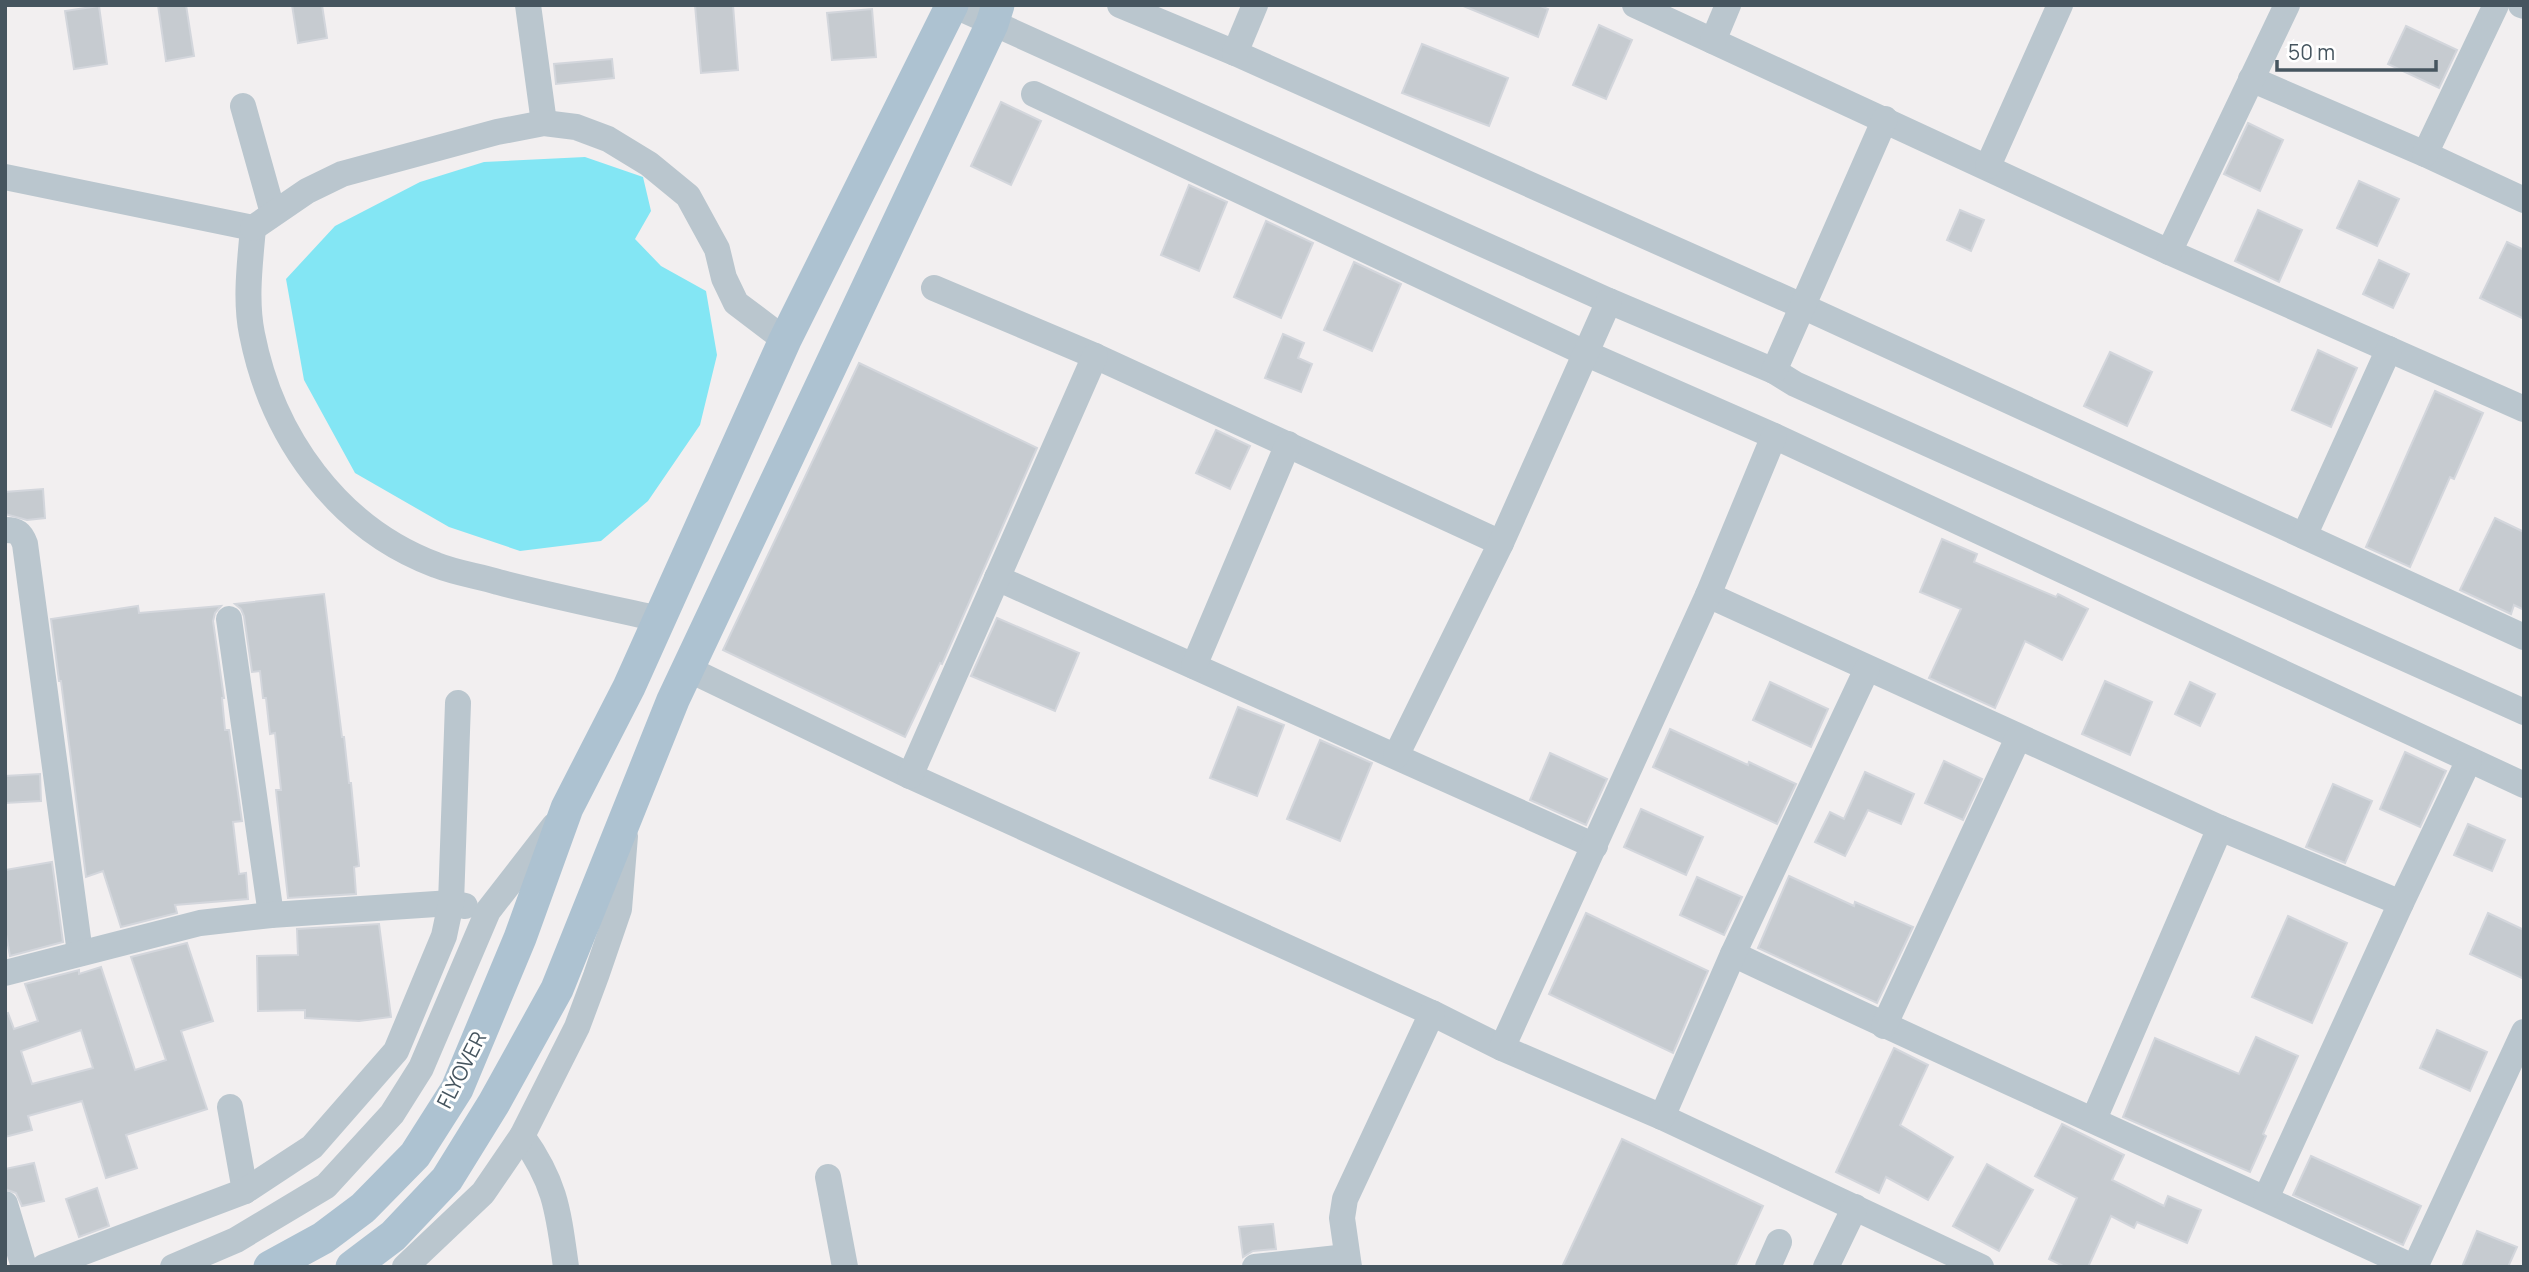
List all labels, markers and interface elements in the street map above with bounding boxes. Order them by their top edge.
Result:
scale bar [2277,28,2436,72]
text: 50 m [2288,38,2335,66]
street label: FLYOVER [430,1026,492,1113]

